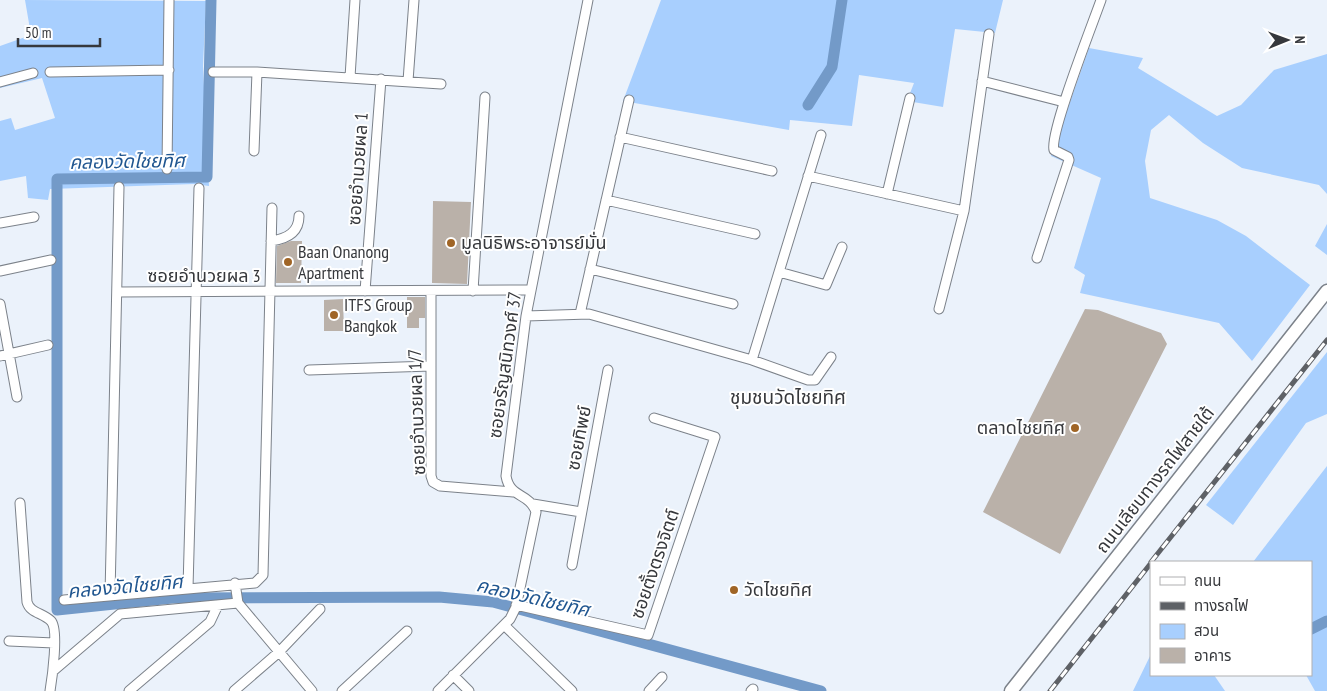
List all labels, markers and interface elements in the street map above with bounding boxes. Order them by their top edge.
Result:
scale bar [18,15,100,47]
north arrow [1262,15,1312,65]
text: 50 m [25,23,51,42]
text: N [1291,36,1309,44]
street label: ซอยอำนวยผล 1 [342,112,373,226]
water label: คลองวัดไชยทิศ [69,148,187,174]
place label: มูลนิธิพระอาจารย์มั่น [461,231,607,255]
marker: มูลนิธิพระอาจารย์มั่น [445,237,457,249]
place label: Baan Onanong Apartment [298,240,389,284]
marker: Baan Onanong Apartment [282,256,294,268]
street label: ซอยอำนวยผล 3 [147,264,261,287]
street label: ซอยจรัญสนิทวงศ์ 37 [483,290,526,440]
place label: ITFS Group Bangkok [344,293,413,337]
marker: ITFS Group Bangkok [328,309,340,321]
street label: ซอยอำนวยผล 1/7 [403,348,430,476]
district label: ชุมชนวัดไชยทิศ [730,385,846,409]
street label: ถนนเลียบทางรถไฟสายใต้ [1090,402,1219,558]
street label: ซอยทิพย์ [561,404,596,472]
place label: ตลาดไชยทิศ [977,416,1065,439]
marker: ตลาดไชยทิศ [1069,422,1081,434]
street label: ซอยตั้งตรงจิตต์ [625,506,684,622]
legend [1150,561,1312,676]
water label: คลองวัดไชยทิศ [66,569,186,603]
text: ถนน [1194,571,1221,590]
water label: คลองวัดไชยทิศ [474,572,594,622]
place label: วัดไชยทิศ [744,578,812,601]
marker: วัดไชยทิศ [728,584,740,596]
text: ทางรถไฟ [1194,596,1248,615]
text: สวน [1194,621,1219,640]
text: อาคาร [1194,646,1231,665]

